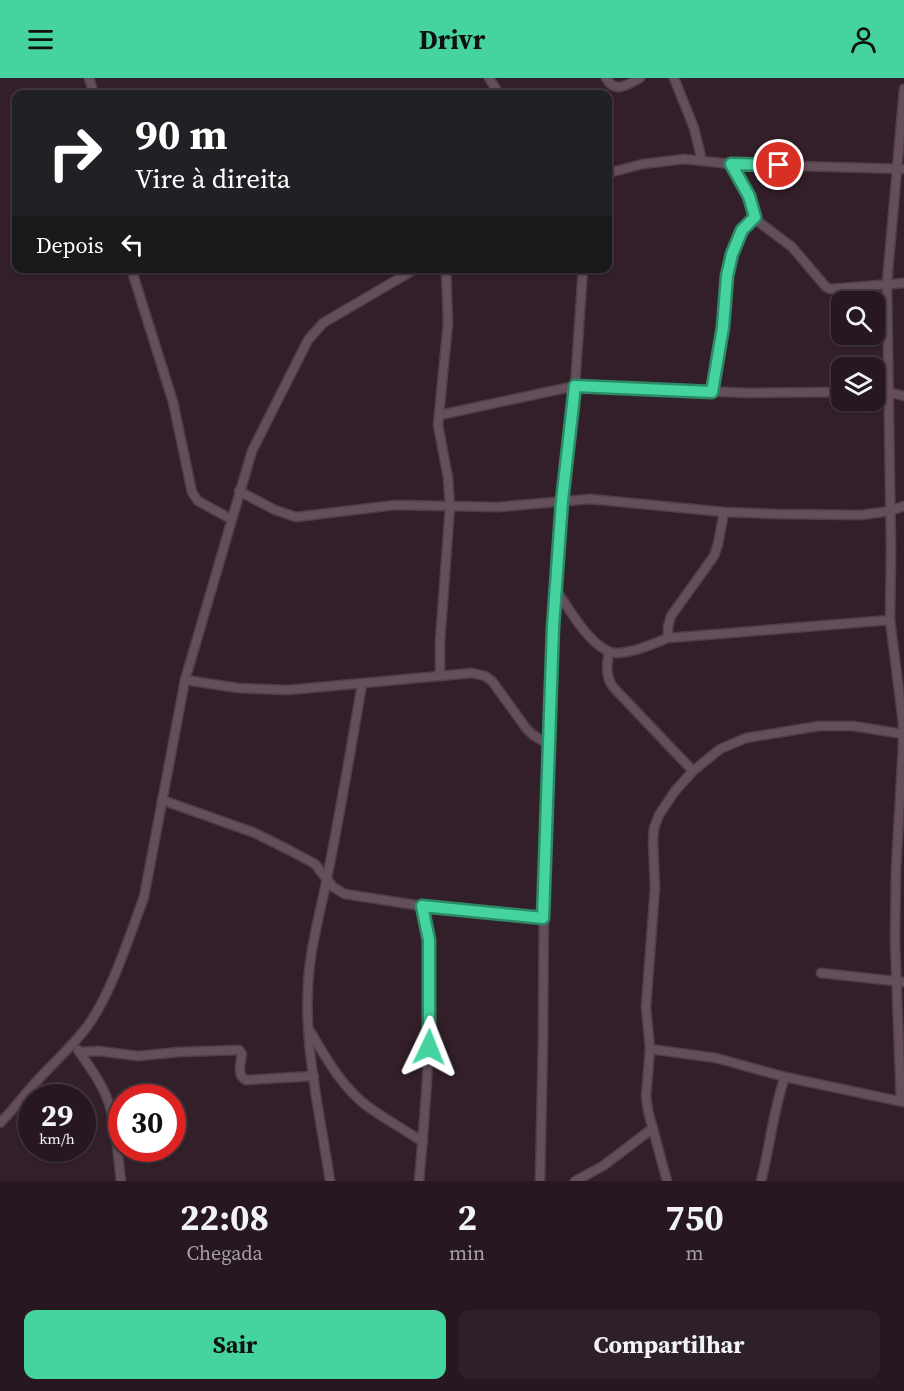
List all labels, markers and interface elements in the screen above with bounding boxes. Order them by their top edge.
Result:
text: Drivr [419,21,485,58]
icon: menu [24,23,57,56]
icon: person [847,23,880,56]
text: 90 m [135,105,228,163]
icon: right [36,114,114,192]
pin [753,139,804,190]
icon: arrive [762,148,795,181]
text: Vire à direita [135,160,291,197]
icon: left [116,228,149,261]
text: Depois [36,230,104,260]
map controls [831,291,885,411]
button: search [831,291,885,345]
button: layers [831,357,885,411]
position arrow [397,1015,461,1079]
speed limit sign: 30 [108,1084,186,1162]
text: 29 [41,1095,73,1136]
text: km/h [39,1128,75,1149]
text: 22:08 [180,1193,269,1242]
text: 2 [457,1193,477,1242]
text: 750 [665,1193,724,1242]
text: Chegada [186,1239,263,1267]
text: min [449,1239,485,1267]
text: m [686,1239,704,1267]
button: Sair [24,1310,446,1379]
button: Compartilhar [458,1310,880,1379]

